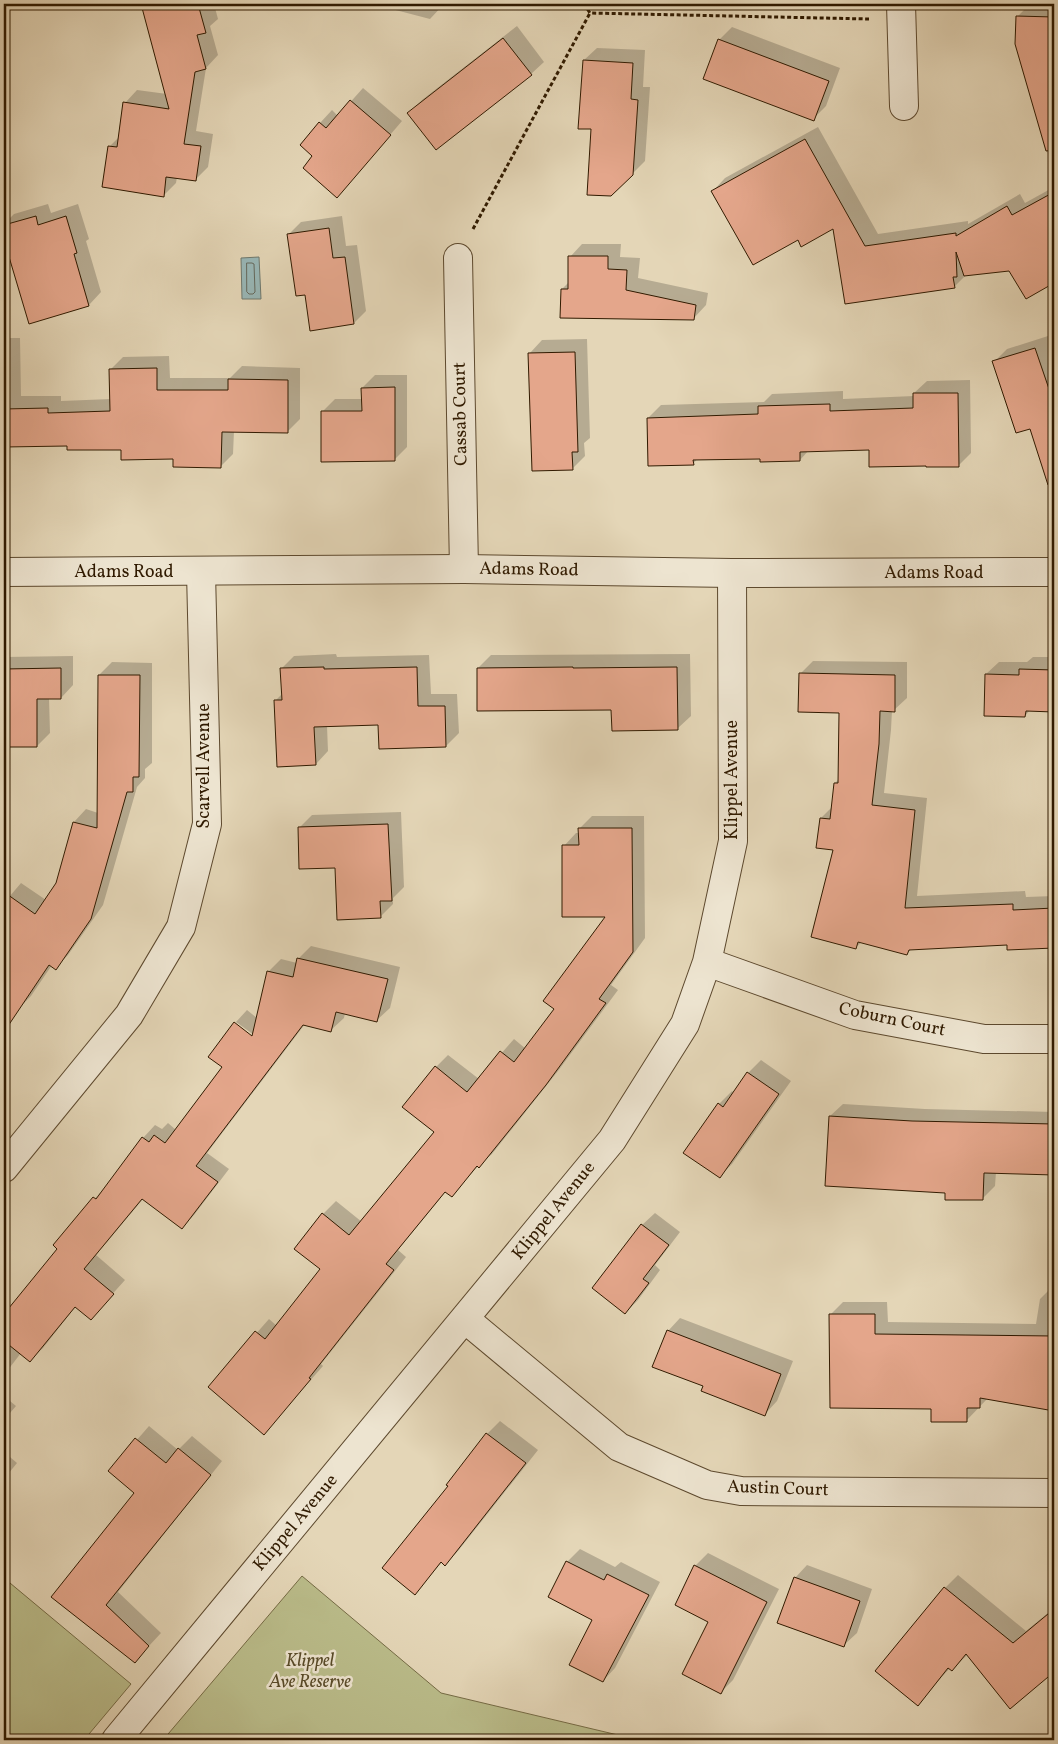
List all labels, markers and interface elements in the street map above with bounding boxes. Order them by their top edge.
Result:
street label: Cassab Court [448,362,474,466]
street label: Adams Road [479,557,579,583]
street label: Adams Road [74,560,174,585]
street label: Adams Road [884,561,984,586]
street label: Scarvell Avenue [192,703,217,829]
street label: Klippel Avenue [720,720,745,840]
street label: Coburn Court [836,997,948,1043]
street label: Klippel Avenue [507,1156,601,1266]
street label: Klippel Avenue [248,1469,344,1577]
street label: Austin Court [727,1475,829,1503]
park label: Klippel Ave Reserve [268,1649,351,1695]

